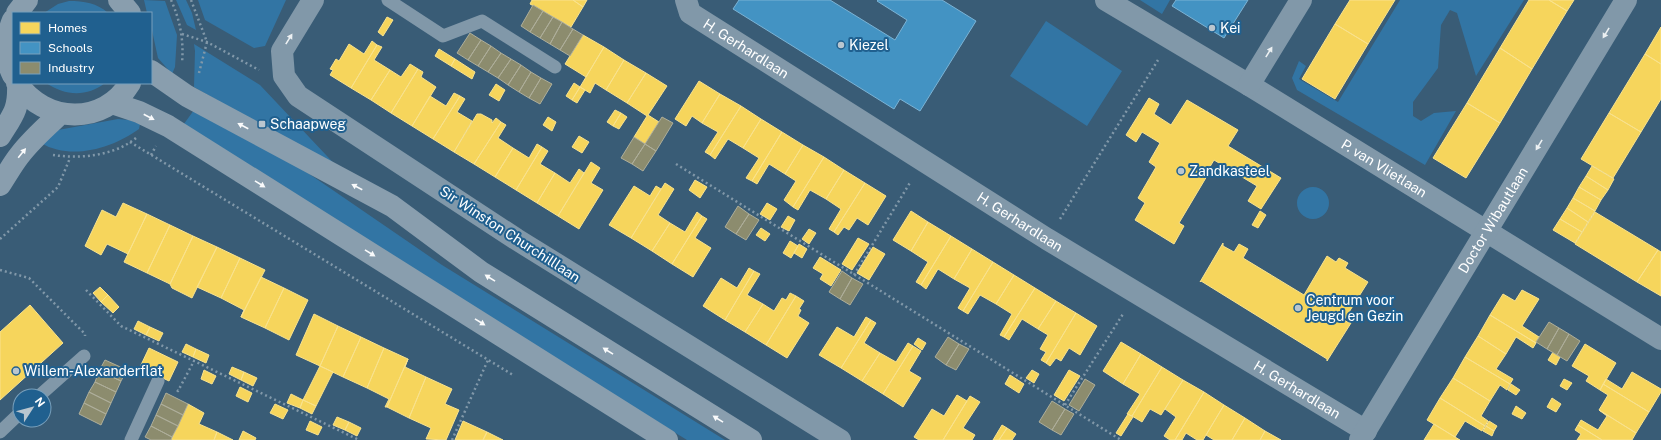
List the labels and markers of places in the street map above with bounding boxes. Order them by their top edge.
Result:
place label: Kei [1220,20,1241,36]
marker: Kei [1207,23,1217,33]
place label: Kiezel [849,37,889,53]
marker: Kiezel [836,40,846,50]
place label: Schaapweg [270,116,346,132]
marker: Schaapweg [257,119,267,129]
place label: Zandkasteel [1189,163,1270,179]
marker: Zandkasteel [1176,166,1186,176]
place label: Centrum voor Jeugd en Gezin [1306,292,1403,324]
marker: Centrum voor Jeugd en Gezin [1293,303,1303,313]
place label: Willem-Alexanderflat [24,363,163,379]
marker: Willem-Alexanderflat [11,366,21,376]

